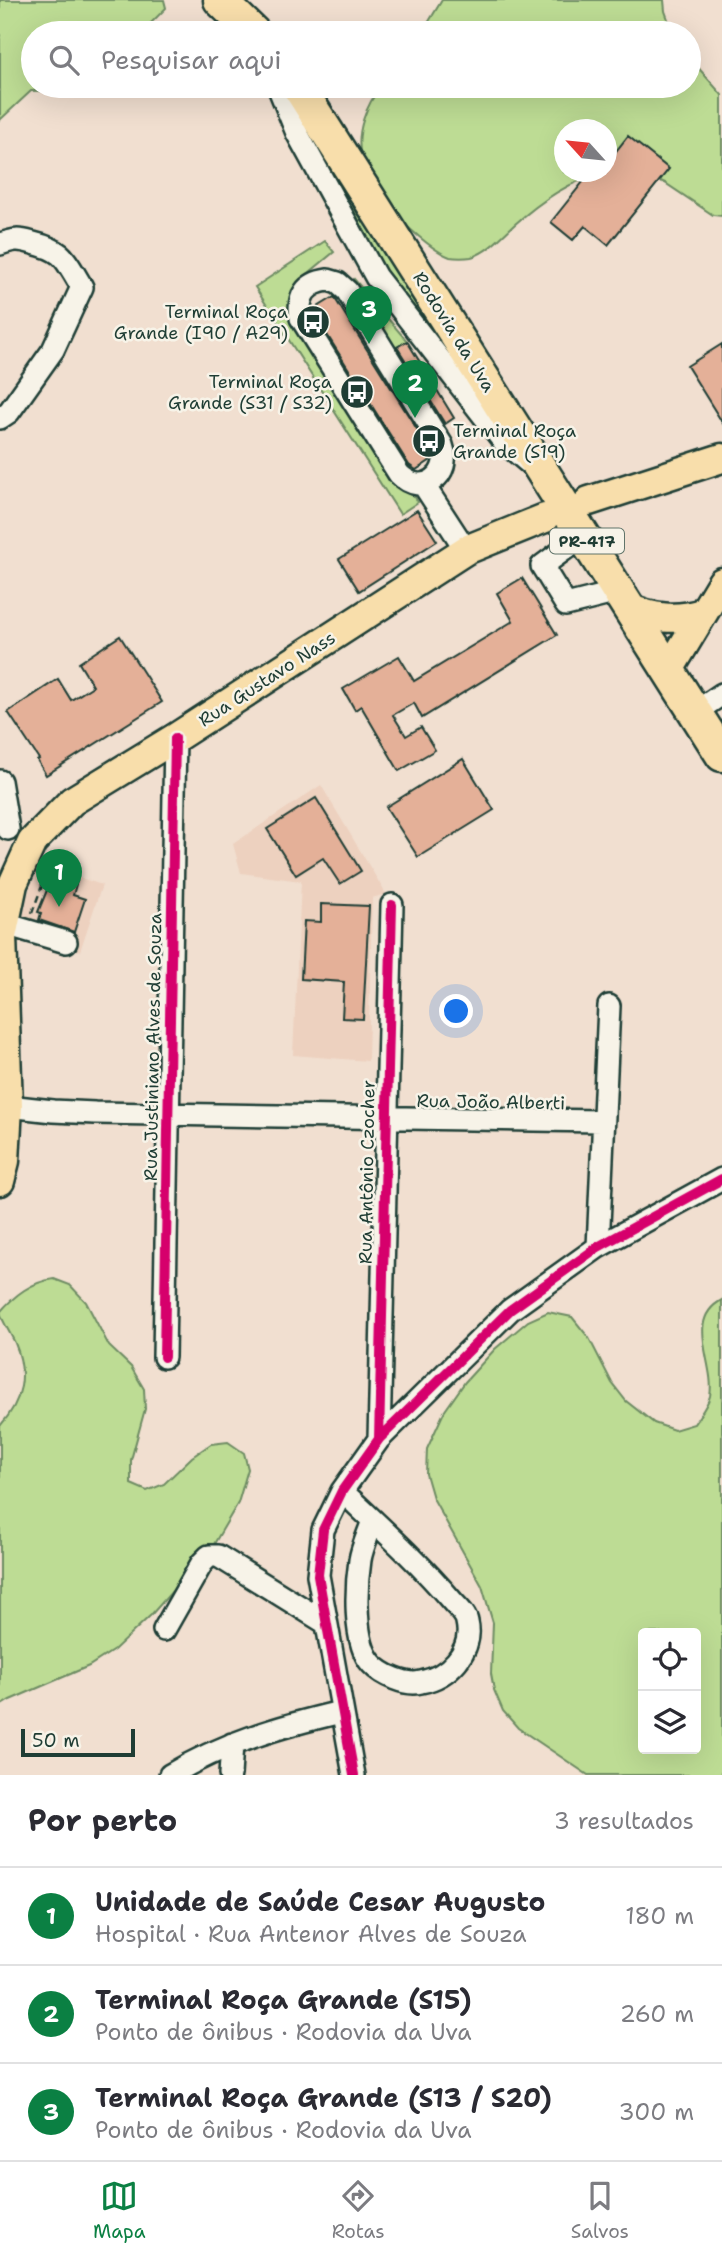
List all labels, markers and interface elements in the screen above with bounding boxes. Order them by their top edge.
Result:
search box [21,21,701,98]
icon: search [45,41,83,79]
text: Pesquisar aqui [101,42,282,77]
north arrow [554,119,617,182]
street label: Rodovia da Uva [407,267,501,397]
pin: 3 [346,286,392,344]
place label: Terminal Roça Grande (I90 / A29) [114,300,288,345]
bus stop icon: Terminal Roça Grande (I90 / A29) [294,303,332,341]
pin: 2 [392,360,438,418]
place label: Terminal Roça Grande (S31 / S32) [168,370,332,415]
bus stop icon: Terminal Roça Grande (S31 / S32) [338,373,376,411]
place label: Terminal Roça Grande (S19) [453,419,576,464]
bus stop icon: Terminal Roça Grande (S19) [410,422,448,460]
road number: PR-417 [550,528,624,554]
street label: Rua Gustavo Nass [194,626,340,732]
pin: 1 [36,849,82,907]
street label: Rua Justiniano Alves de Souza [139,913,167,1181]
your location [439,994,473,1028]
street label: Rua Antônio Czocher [353,1080,381,1264]
street label: Rua João Alberti [416,1089,566,1115]
map controls [638,1628,701,1754]
button: locate [638,1628,701,1691]
button: layers [638,1691,701,1754]
scale bar [21,1726,135,1758]
text: 50 m [32,1728,80,1753]
text: Por perto [28,1800,177,1841]
text: 3 resultados [554,1806,694,1836]
text: Unidade de Saúde Cesar Augusto [95,1884,545,1919]
text: 1 [46,1901,56,1931]
text: 180 m [625,1901,694,1931]
text: Hospital · Rua Antenor Alves de Souza [95,1919,527,1949]
text: Terminal Roça Grande (S15) [95,1982,471,2017]
text: 2 [43,1999,59,2029]
text: 260 m [620,1999,694,2029]
text: Ponto de ônibus · Rodovia da Uva [95,2017,472,2047]
text: Terminal Roça Grande (S13 / S20) [95,2080,552,2115]
text: 3 [43,2097,59,2127]
text: 300 m [619,2097,694,2127]
text: Ponto de ônibus · Rodovia da Uva [95,2115,472,2145]
tab: Mapa [93,2177,146,2244]
tab: Rotas [332,2177,385,2244]
tab: Salvos [571,2177,629,2244]

